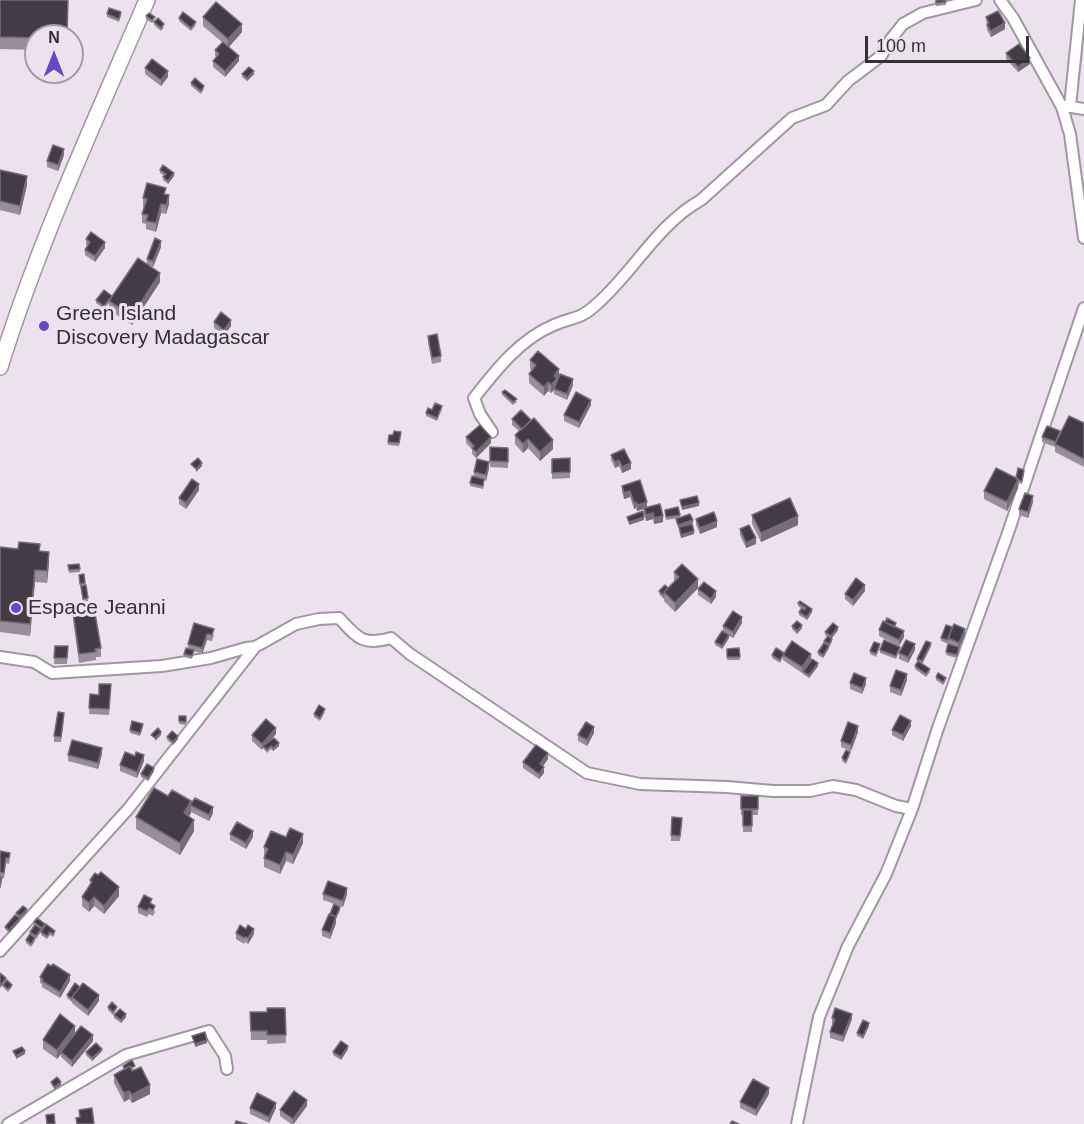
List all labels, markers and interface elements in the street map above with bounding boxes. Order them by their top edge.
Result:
north arrow [24,24,84,84]
scale bar [868,24,1032,62]
text: N [48,29,60,46]
text: 100 m [876,36,926,56]
place label: Green Island Discovery Madagascar [56,301,270,351]
marker: Green Island Discovery Madagascar [37,319,51,333]
place label: Espace Jeanni [28,595,166,621]
marker: Espace Jeanni [9,601,23,615]

